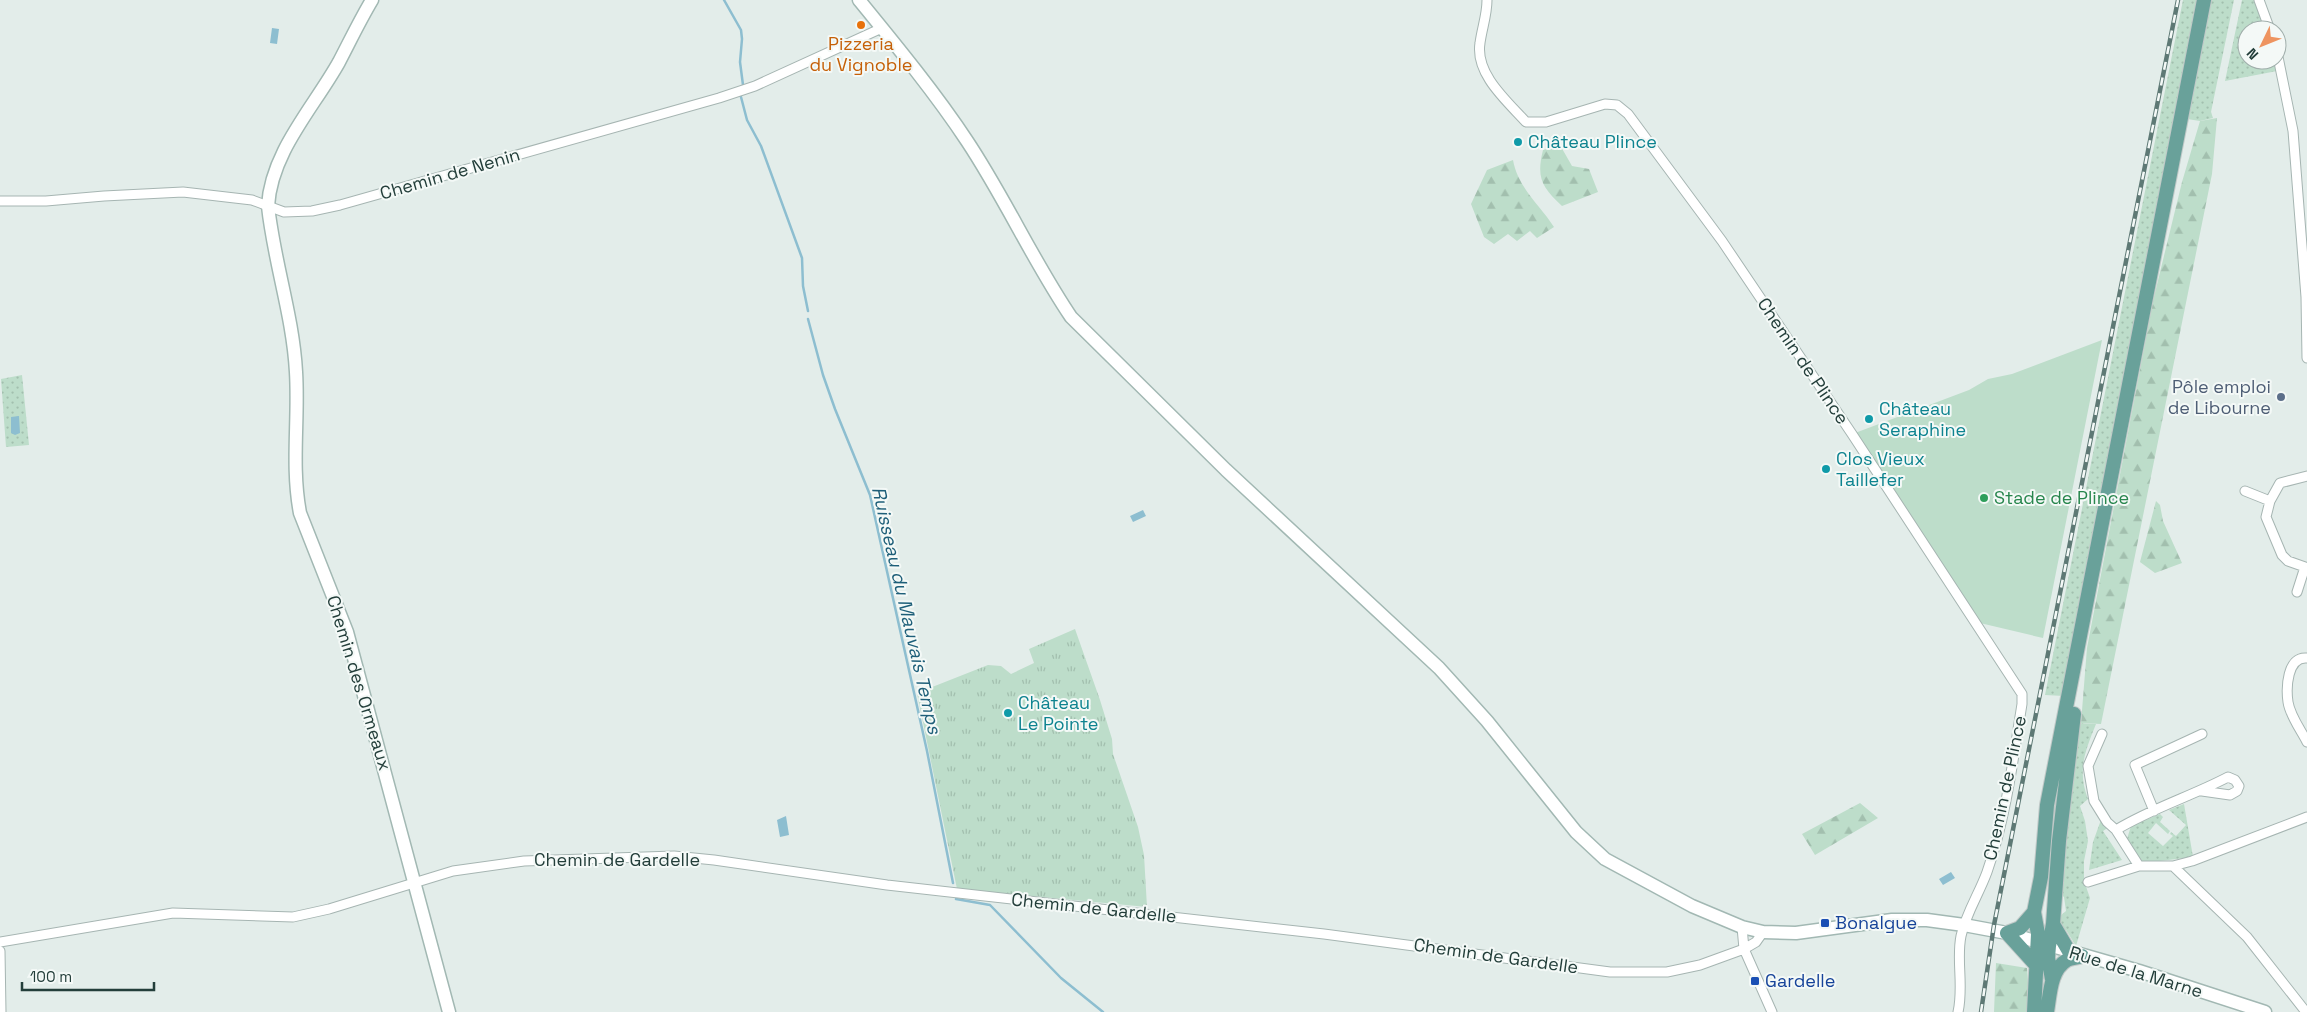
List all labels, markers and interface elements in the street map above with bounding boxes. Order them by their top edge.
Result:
marker: Pizzeria du Vignoble [855,19,867,31]
north arrow [2237,20,2287,70]
place label: Pizzeria du Vignoble [810,32,912,76]
text: N [2243,44,2262,63]
place label: Château Plince [1528,130,1657,153]
marker: Château Plince [1512,136,1524,148]
street label: Chemin de Nenin [377,143,523,205]
street label: Chemin de Plince [1753,293,1854,428]
place label: Pôle emploi de Libourne [2168,375,2271,419]
marker: Pôle emploi de Libourne [2275,391,2287,403]
place label: Château Seraphine [1879,397,1966,441]
marker: Château Seraphine [1863,413,1875,425]
place label: Clos Vieux Taillefer [1836,447,1925,491]
marker: Clos Vieux Taillefer [1820,463,1832,475]
water label: Ruisseau du Mauvais Temps [866,484,947,737]
place label: Stade de Plince [1994,486,2129,509]
marker: Stade de Plince [1978,492,1990,504]
street label: Chemin des Ormeaux [322,592,397,773]
place label: Château Le Pointe [1018,691,1099,735]
marker: Château Le Pointe [1002,707,1014,719]
street label: Chemin de Plince [1978,713,2031,863]
street label: Chemin de Gardelle [534,848,700,871]
street label: Chemin de Gardelle [1010,887,1178,928]
place label: Bonalgue [1835,911,1917,934]
marker: Bonalgue [1819,917,1831,929]
street label: Chemin de Gardelle [1412,933,1580,978]
street label: Rue de la Marne [2067,940,2206,1003]
scale bar [22,960,155,992]
text: 100 m [30,967,72,986]
place label: Gardelle [1765,969,1835,992]
marker: Gardelle [1749,975,1761,987]

